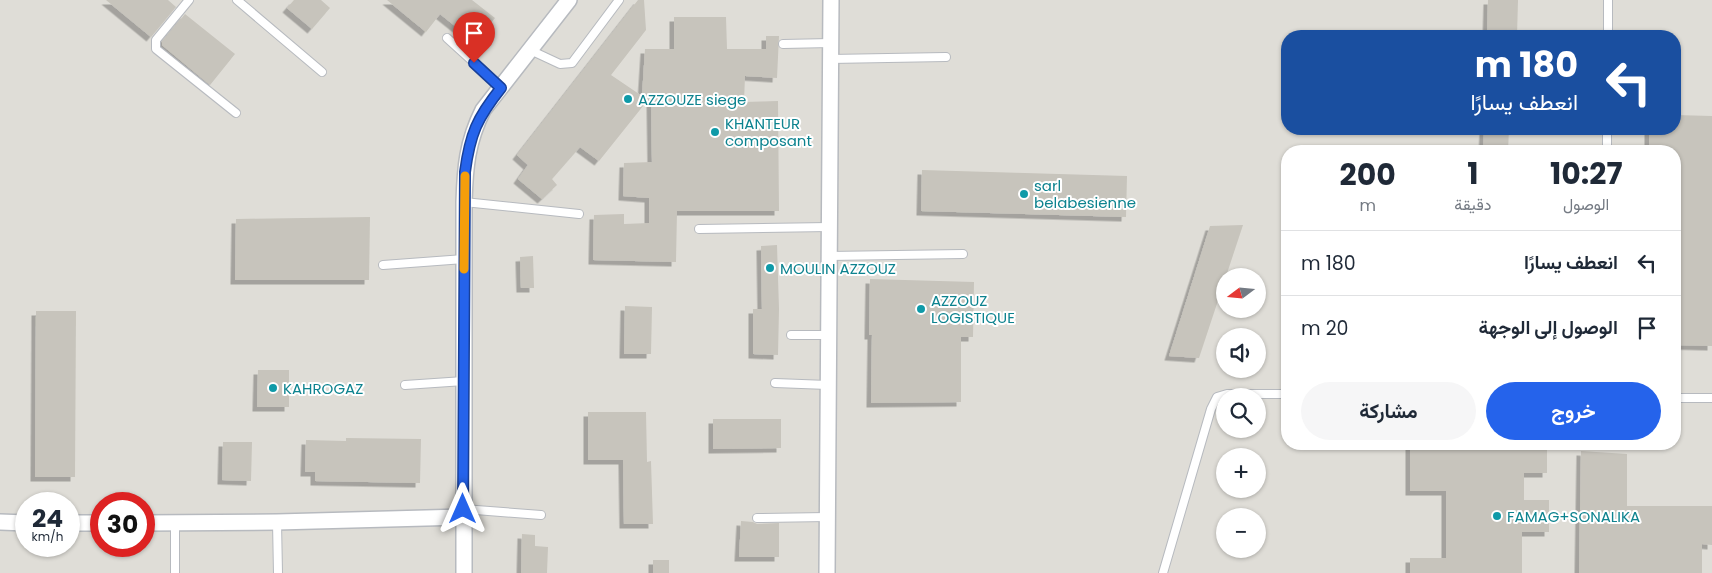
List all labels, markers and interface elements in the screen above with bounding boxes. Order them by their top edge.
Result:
pin [453,12,495,63]
icon: arrive [460,19,488,47]
text: 180 m [1475,40,1578,89]
icon: left [1596,50,1661,115]
text: انعطف يسارًا [1471,87,1578,118]
place label: AZZOUZE siege [638,89,746,110]
marker: AZZOUZE siege [622,93,634,105]
place label: KHANTEUR composant [725,113,812,151]
marker: KHANTEUR composant [709,126,721,138]
text: 1 [1467,152,1479,195]
text: 10:27 [1550,152,1622,195]
text: 200 [1340,153,1396,196]
place label: sarl belabesienne [1034,175,1136,213]
marker: sarl belabesienne [1018,188,1030,200]
text: دقيقة [1454,193,1491,216]
text: الوصول [1563,193,1609,216]
text: m [1359,194,1376,217]
text: انعطف يسارًا [1524,249,1618,276]
icon: left [1633,249,1661,277]
text: 180 m [1301,250,1356,277]
place label: MOULIN AZZOUZ [780,258,896,279]
marker: MOULIN AZZOUZ [764,262,776,274]
north arrow [1216,268,1266,318]
map controls [1216,268,1266,558]
place label: AZZOUZ LOGISTIQUE [931,290,1015,328]
marker: AZZOUZ LOGISTIQUE [915,303,927,315]
text: الوصول إلى الوجهة [1479,314,1618,341]
icon: arrive [1633,314,1661,342]
text: 20 m [1301,315,1349,342]
button: sound [1216,328,1266,378]
place label: KAHROGAZ [283,378,363,399]
marker: KAHROGAZ [267,382,279,394]
button: مشاركة [1301,382,1476,440]
button: خروج [1486,382,1661,440]
button: search [1216,388,1266,438]
button: + [1216,448,1266,498]
position arrow [436,482,488,534]
speed limit sign: 30 [90,492,155,557]
text: 24 [32,501,63,536]
place label: FAMAG+SONALIKA [1507,506,1640,527]
button: − [1216,508,1266,558]
marker: FAMAG+SONALIKA [1491,510,1503,522]
text: km/h [32,528,63,545]

